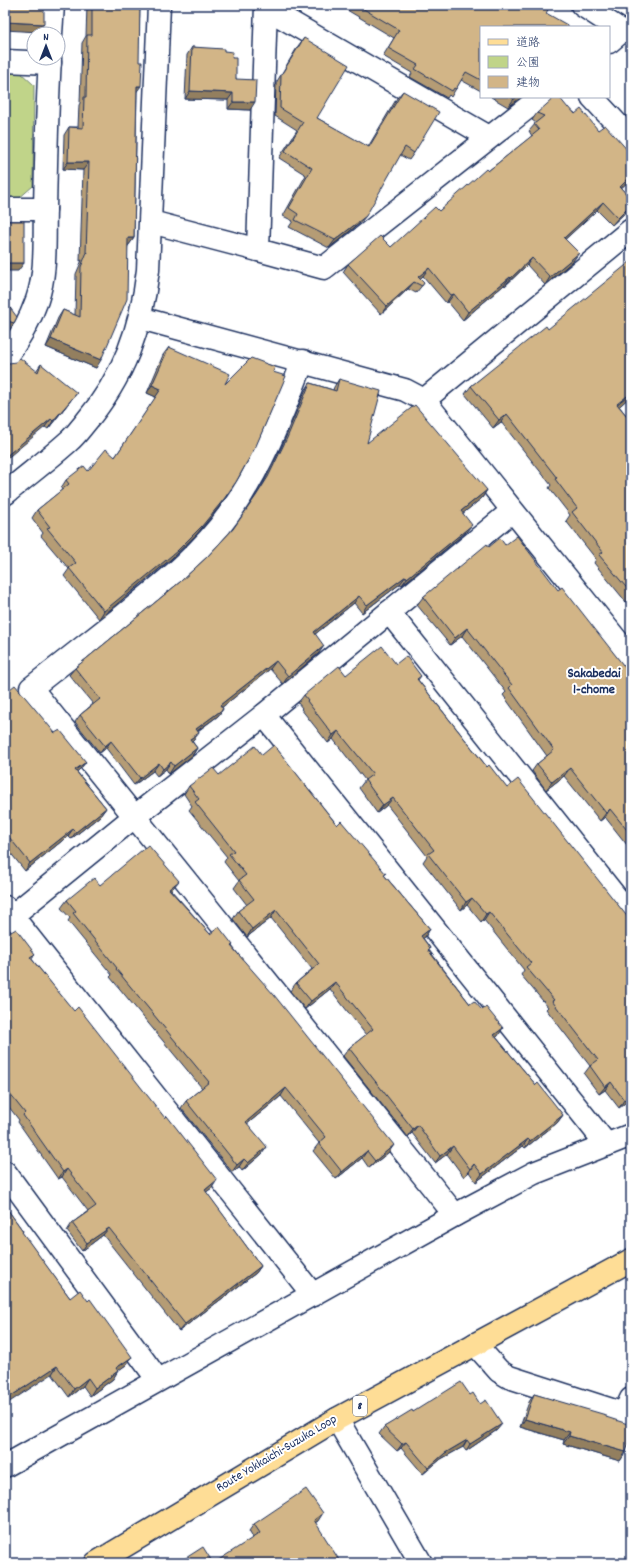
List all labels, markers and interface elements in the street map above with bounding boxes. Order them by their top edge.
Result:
north arrow [26,26,66,66]
legend [480,26,610,98]
text: N [43,30,49,46]
text: 道路 [516,35,540,52]
text: 公園 [516,55,540,72]
text: 建物 [516,75,540,92]
district label: Sakabedai 1-chome [568,664,621,700]
road number: 8 [353,1396,367,1416]
street label: Route Yokkaichi-Suzuka Loop [213,1410,341,1498]

